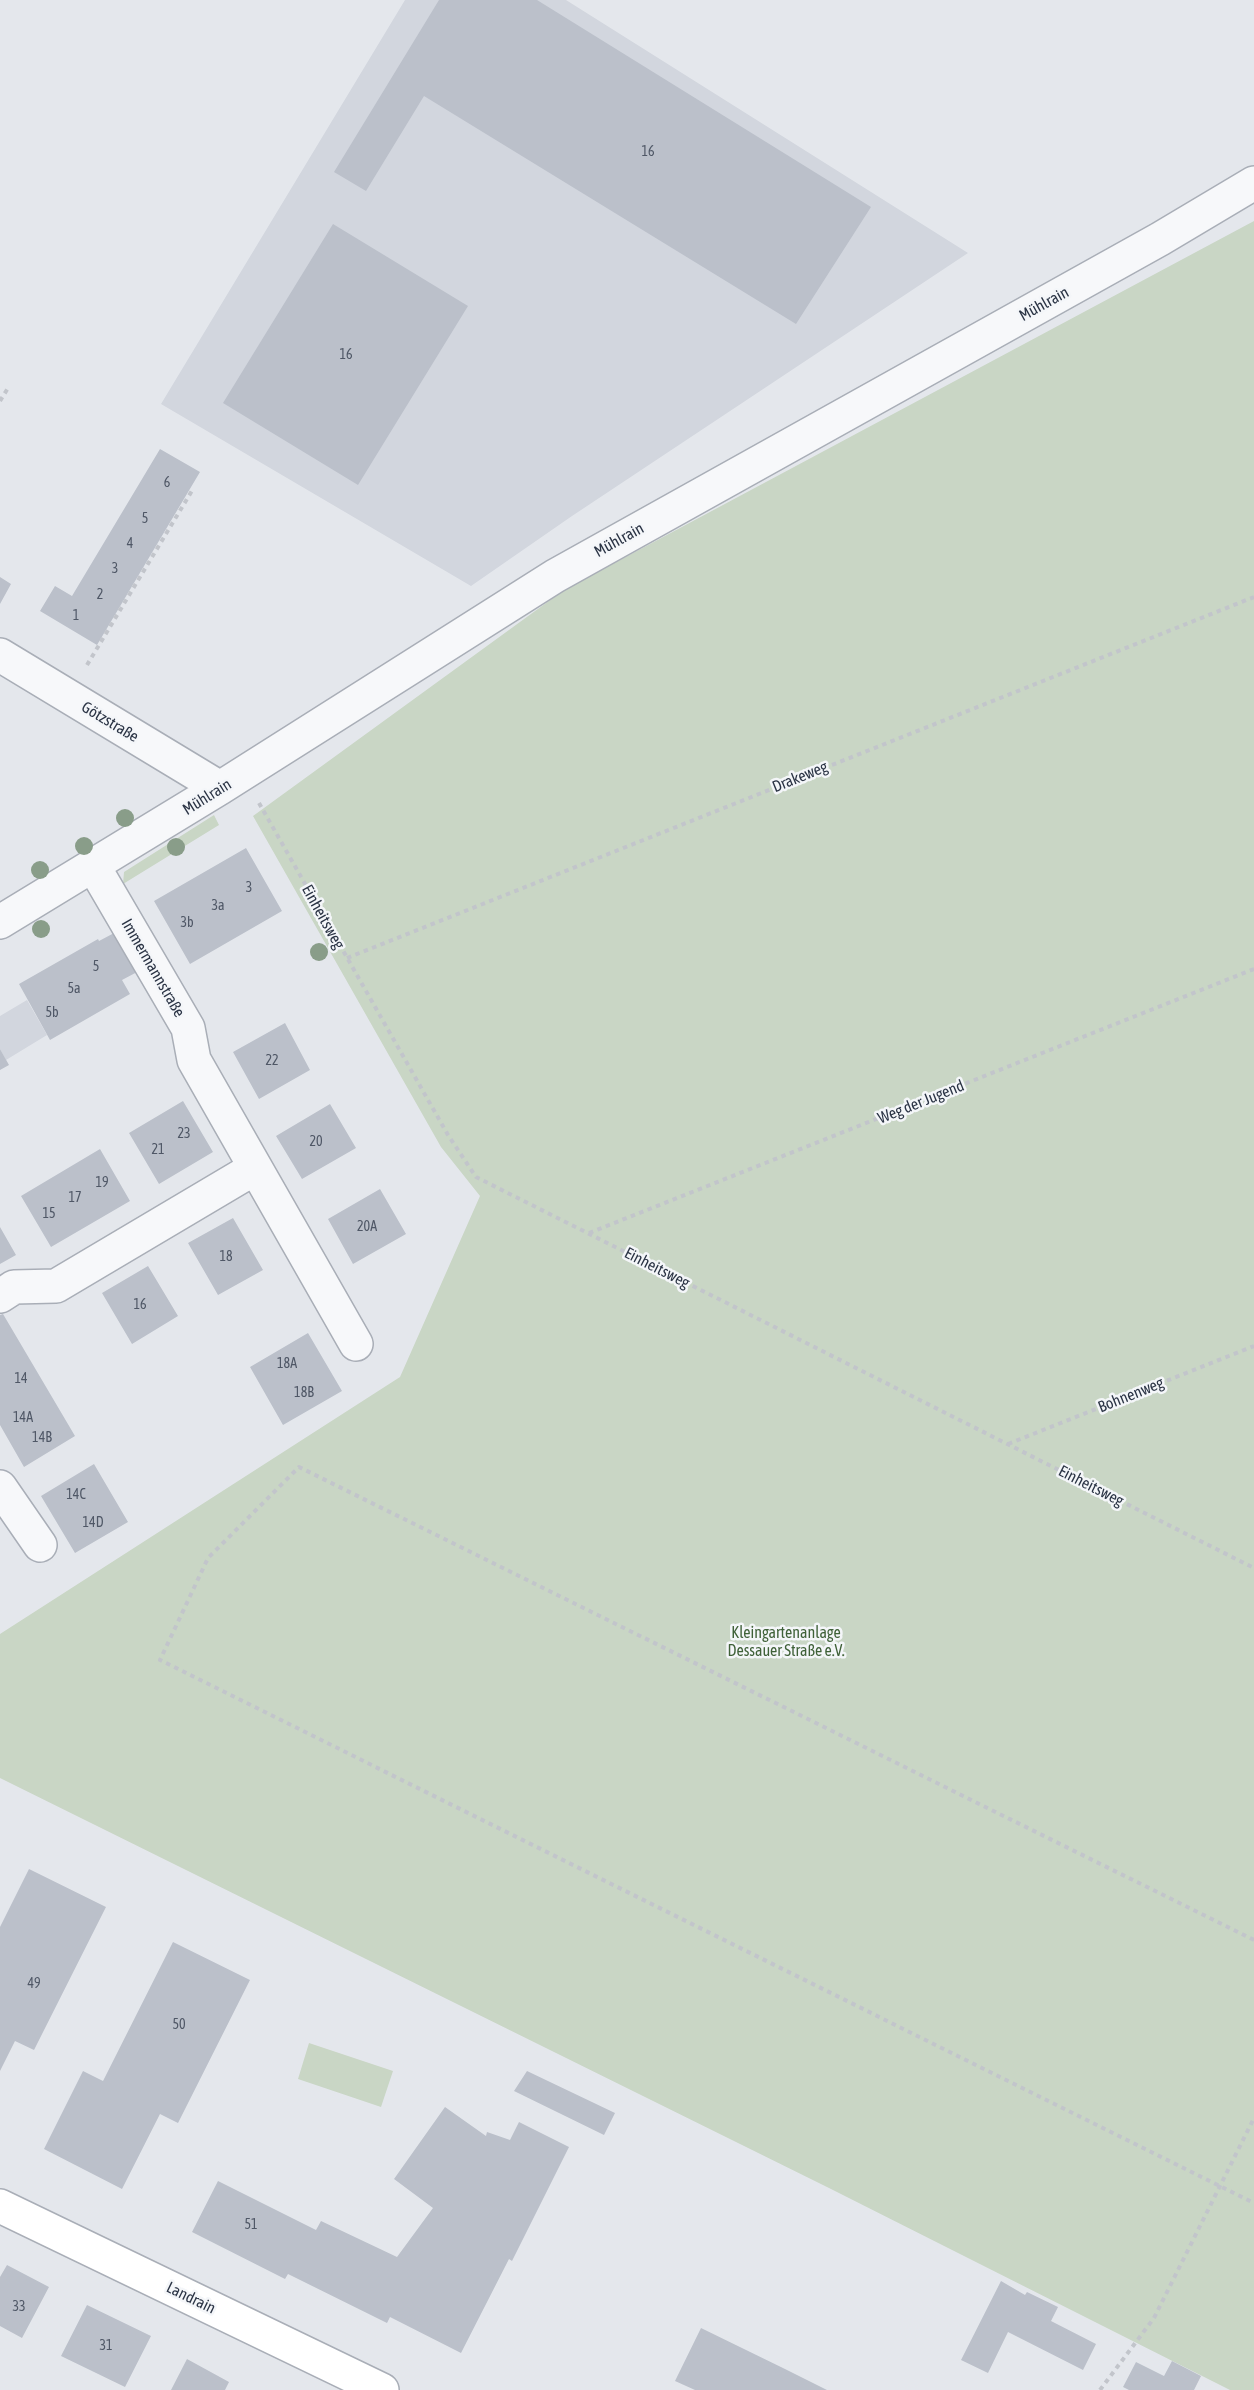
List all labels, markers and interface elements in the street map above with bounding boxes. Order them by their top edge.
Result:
house number: 16 [641,144,655,160]
street label: Mühlrain [1016,283,1072,325]
house number: 16 [339,347,353,363]
house number: 6 [164,475,170,491]
house number: 5 [142,511,148,527]
street label: Mühlrain [591,519,647,561]
house number: 4 [127,536,133,552]
house number: 3 [112,561,118,577]
house number: 2 [97,587,103,603]
house number: 1 [73,608,79,624]
street label: Götzstraße [78,697,142,747]
street label: Drakeweg [769,757,831,797]
street label: Mühlrain [179,775,235,819]
house number: 3 [246,880,252,896]
street label: Einheitsweg [297,881,349,953]
house number: 3a [211,898,225,914]
street label: Immermannstraße [117,915,189,1021]
house number: 3b [180,915,194,931]
house number: 5 [93,959,99,975]
house number: 5a [67,981,81,997]
house number: 5b [45,1005,59,1021]
house number: 22 [265,1053,279,1069]
street label: Weg der Jugend [875,1076,967,1128]
house number: 23 [177,1126,191,1142]
house number: 20 [309,1134,323,1150]
house number: 21 [151,1142,165,1158]
house number: 19 [95,1175,109,1191]
house number: 17 [68,1190,82,1206]
house number: 15 [42,1206,56,1222]
house number: 20A [357,1219,377,1235]
street label: Einheitsweg [621,1243,693,1293]
house number: 18 [219,1249,233,1265]
house number: 16 [133,1297,147,1313]
house number: 18A [277,1356,297,1372]
house number: 14 [14,1371,28,1387]
street label: Bohnenweg [1095,1373,1167,1417]
house number: 18B [294,1385,314,1401]
house number: 14A [13,1410,33,1426]
house number: 14B [32,1430,52,1446]
street label: Einheitsweg [1055,1461,1127,1511]
house number: 14C [66,1487,86,1503]
house number: 14D [83,1515,103,1531]
park label: Kleingartenanlage Dessauer Straße e.V. [727,1623,845,1661]
house number: 49 [27,1976,41,1992]
house number: 50 [172,2017,186,2033]
house number: 51 [244,2217,258,2233]
street label: Landrain [163,2278,219,2318]
house number: 33 [12,2299,26,2315]
house number: 31 [99,2338,113,2354]

